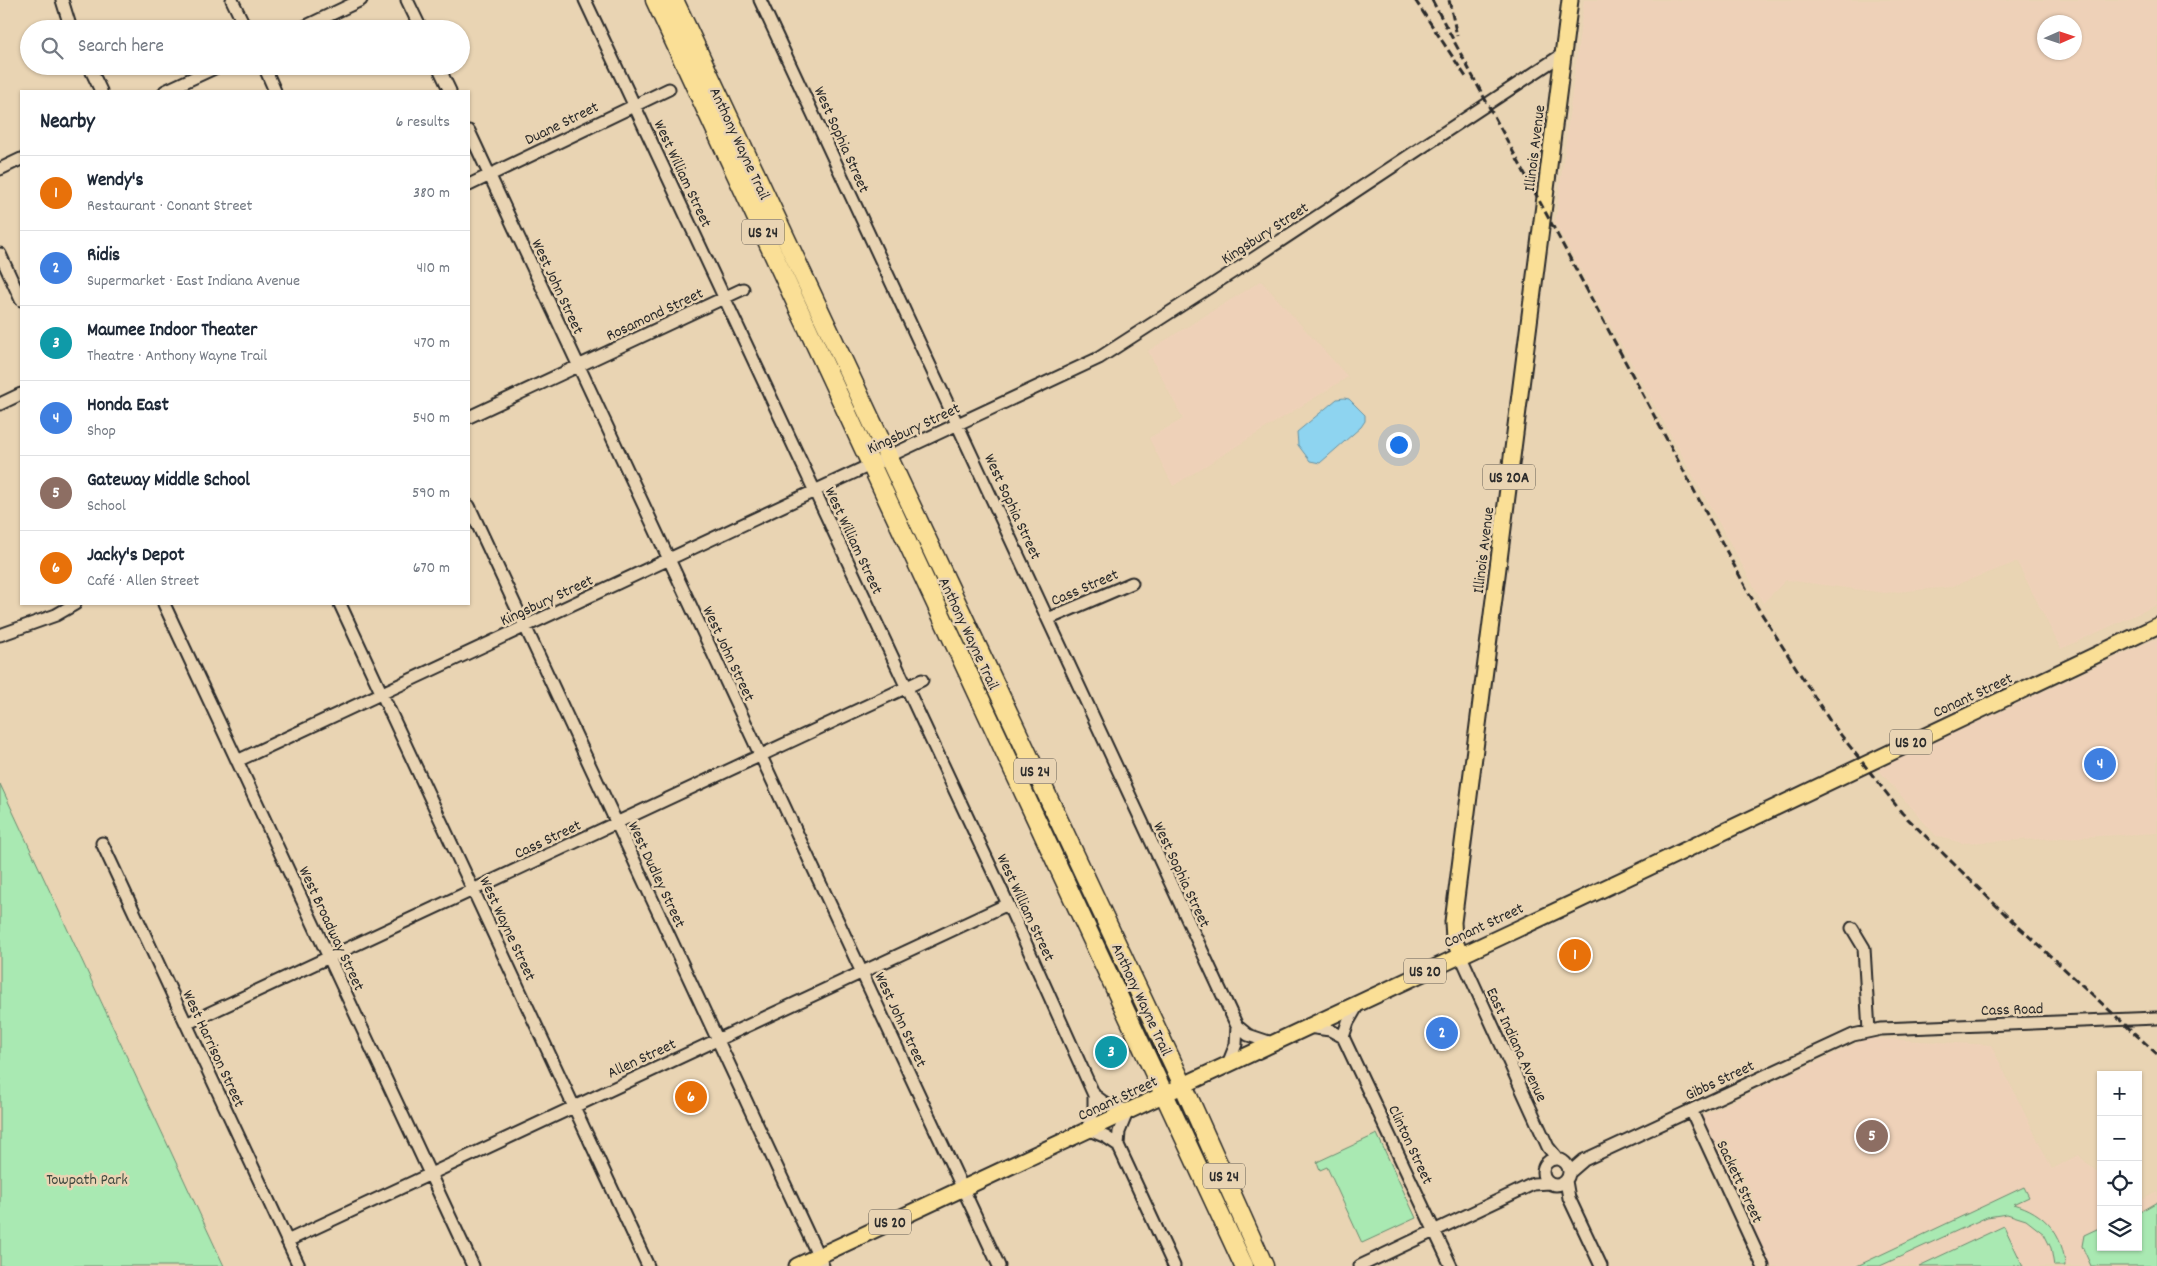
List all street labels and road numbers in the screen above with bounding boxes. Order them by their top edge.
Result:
street label: West Sophia Street [807,83,875,197]
street label: Anthony Wayne Trail [703,84,775,204]
street label: Duane Street [521,96,603,152]
street label: Illinois Avenue [1519,104,1552,193]
street label: West William Street [647,117,717,232]
street label: Kingsbury Street [1217,197,1314,271]
road number: US 24 [742,220,784,244]
street label: West John Street [525,236,589,339]
street label: Rosamond Street [603,283,707,348]
street label: Kingsbury Street [864,398,964,461]
street label: West Sophia Street [977,450,1046,564]
road number: US 20A [1483,464,1535,490]
street label: West William Street [818,484,888,599]
street label: Illinois Avenue [1468,506,1501,595]
street label: Cass Street [1048,564,1122,613]
street label: Kingsbury Street [497,570,597,633]
street label: Anthony Wayne Trail [932,574,1004,694]
street label: West John Street [696,603,760,706]
street label: Conant Street [1929,668,2017,725]
road number: US 20 [1890,730,1932,754]
road number: US 24 [1014,758,1056,784]
street label: Cass Street [511,815,585,866]
street label: West Dudley Street [621,818,691,932]
street label: West Sophia Street [1146,818,1215,932]
street label: West William Street [990,851,1060,966]
street label: West Broadway Street [292,863,370,995]
street label: West Wayne Street [472,873,541,985]
street label: Conant Street [1440,898,1528,955]
street label: Anthony Wayne Trail [1105,940,1177,1060]
road number: US 20 [1404,958,1446,984]
street label: West John Street [868,969,932,1072]
street label: East Indiana Avenue [1479,984,1552,1106]
street label: West Harrison Street [176,987,250,1111]
street label: Cass Road [1980,998,2044,1023]
street label: Allen Street [604,1033,680,1085]
street label: Gibbs Street [1682,1055,1759,1107]
street label: Conant Street [1074,1071,1162,1128]
street label: Clinton Street [1381,1102,1438,1189]
street label: Sackett Street [1710,1137,1768,1227]
road number: US 24 [1203,1164,1245,1188]
road number: US 20 [869,1210,911,1234]

